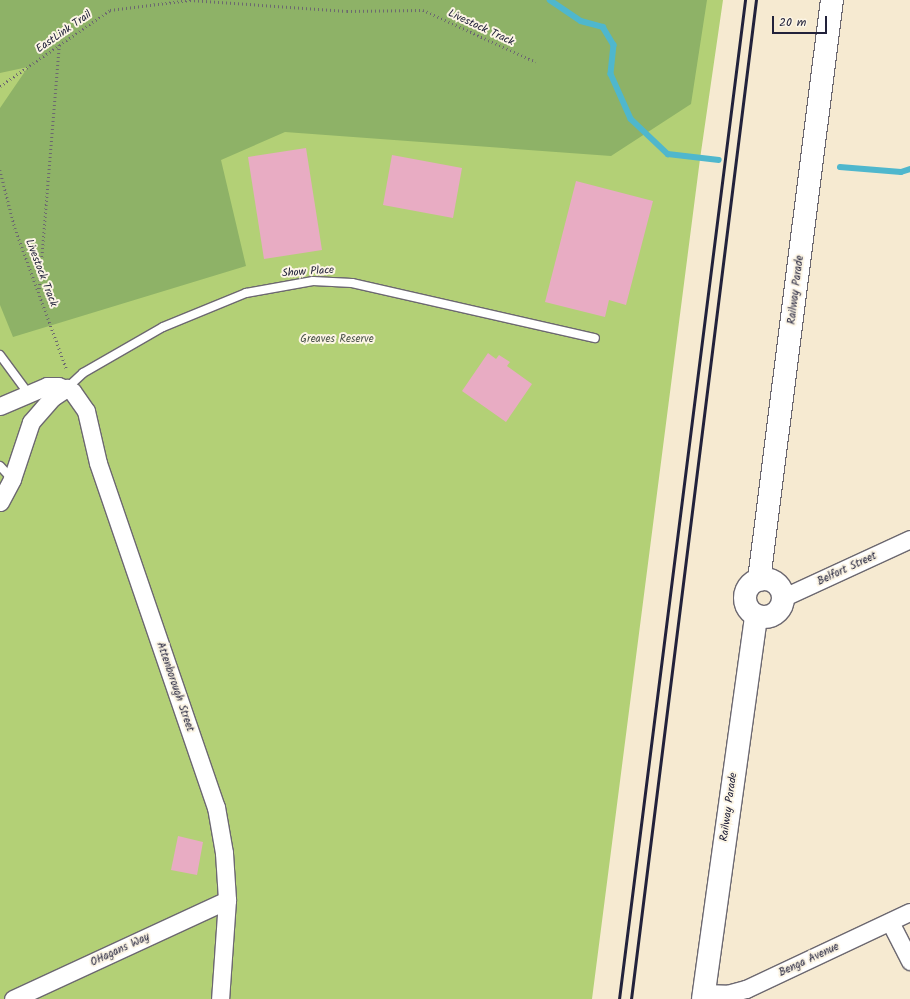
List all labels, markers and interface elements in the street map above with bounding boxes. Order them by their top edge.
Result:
street label: Livestock Track [446,7,516,49]
street label: EastLink Trail [34,8,94,56]
scale bar [774,8,829,34]
text: 20 m [779,13,806,32]
street label: Livestock Track [22,237,60,309]
street label: Railway Parade [785,255,807,325]
street label: Show Place [282,264,334,280]
park label: Greaves Reserve [300,332,374,346]
street label: Belfort Street [815,549,879,589]
street label: Attenborough Street [153,640,197,734]
street label: Railway Parade [718,772,740,842]
street label: OHagans Way [88,931,152,969]
street label: Benga Avenue [777,940,841,980]

